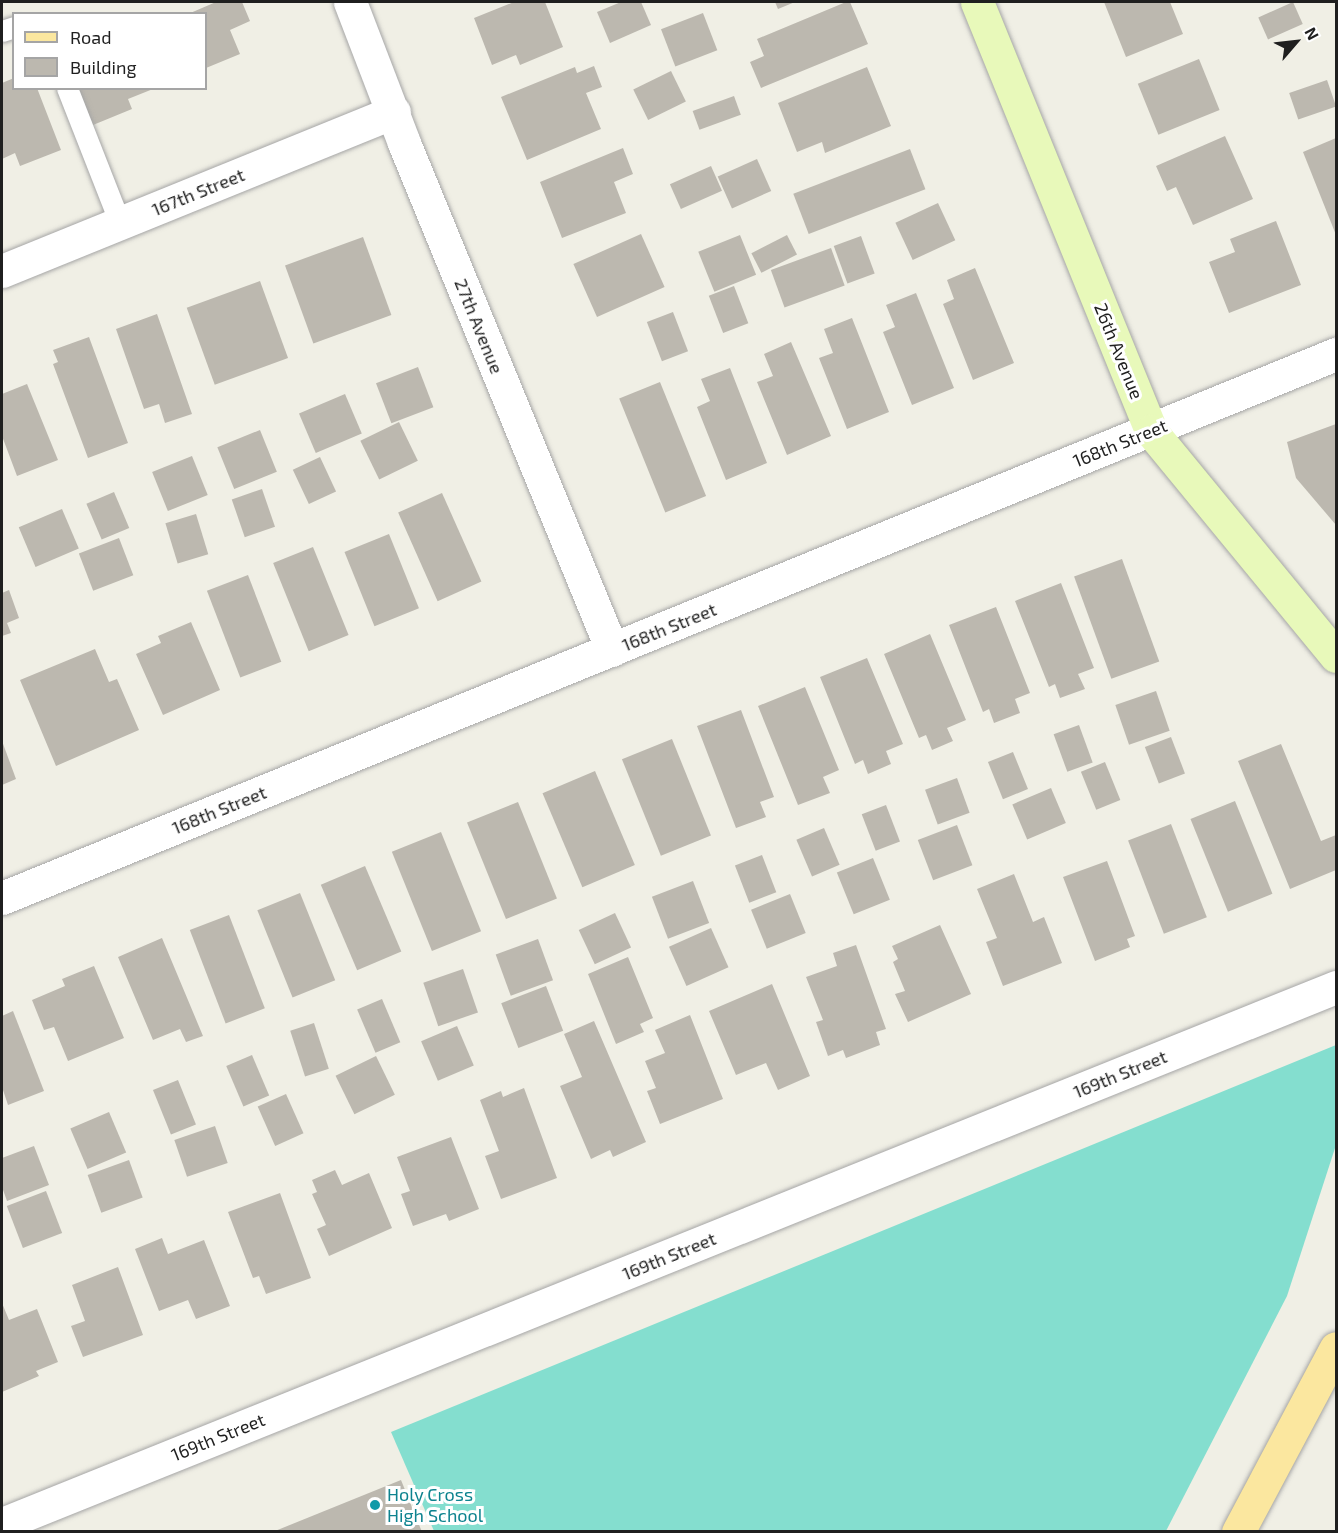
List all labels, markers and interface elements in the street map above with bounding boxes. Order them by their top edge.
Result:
legend [12,12,207,90]
north arrow [1266,12,1326,72]
text: N [1301,24,1323,43]
text: Road [70,26,111,48]
text: Building [70,56,137,78]
street label: 167th Street [149,164,247,220]
street label: 27th Avenue [450,275,508,377]
street label: 26th Avenue [1090,300,1148,402]
street label: 168th Street [1070,414,1170,472]
street label: 168th Street [619,598,719,656]
street label: 168th Street [169,781,269,839]
street label: 169th Street [1070,1045,1170,1103]
street label: 169th Street [619,1227,719,1285]
street label: 169th Street [168,1408,268,1466]
place label: Holy Cross High School [387,1484,483,1526]
marker: Holy Cross High School [368,1498,382,1512]

